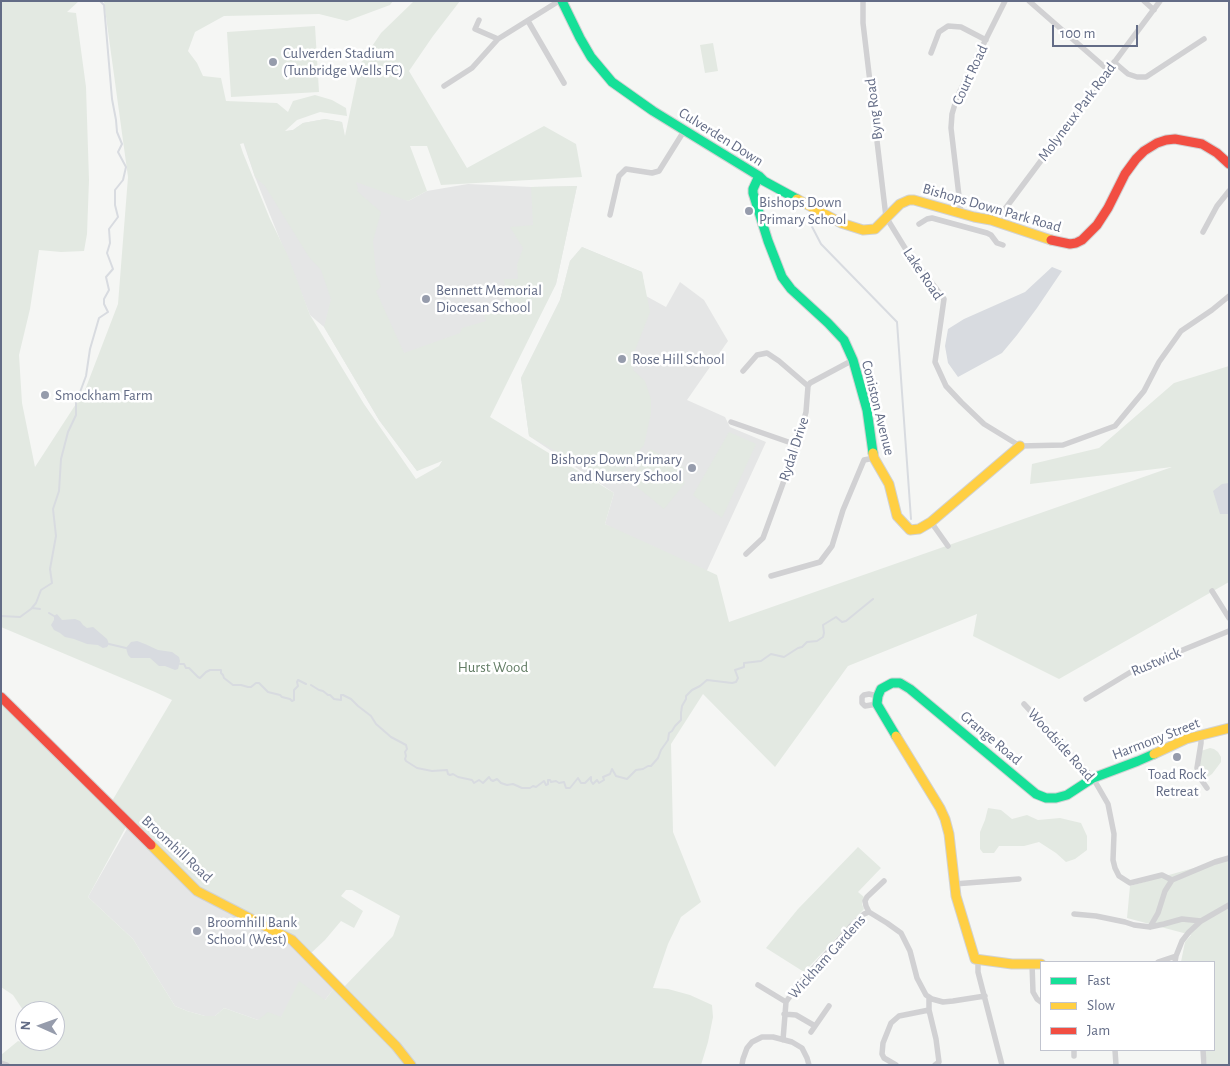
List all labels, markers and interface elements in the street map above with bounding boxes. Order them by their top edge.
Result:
scale bar [1055,15,1141,47]
text: 100 m [1060,26,1095,41]
street label: Court Road [948,42,992,108]
place label: Culverden Stadium (Tunbridge Wells FC) [283,44,403,79]
marker: Culverden Stadium (Tunbridge Wells FC) [267,56,279,68]
street label: Molyneux Park Road [1034,59,1120,165]
street label: Byng Road [861,77,887,141]
street label: Culverden Down [675,104,767,170]
street label: Bishops Down Park Road [921,180,1063,236]
place label: Bishops Down Primary School [759,193,847,228]
marker: Bishops Down Primary School [743,205,755,217]
street label: Lake Road [899,245,947,303]
place label: Bennett Memorial Diocesan School [436,281,542,316]
marker: Bennett Memorial Diocesan School [420,293,432,305]
place label: Rose Hill School [632,350,725,368]
marker: Rose Hill School [616,353,628,365]
street label: Coniston Avenue [857,359,899,457]
place label: Smockham Farm [55,386,153,404]
marker: Smockham Farm [39,389,51,401]
street label: Rydal Drive [775,415,813,483]
place label: Bishops Down Primary and Nursery School [550,450,682,485]
marker: Bishops Down Primary and Nursery School [686,462,698,474]
street label: Rustwick [1128,643,1184,681]
park label: Hurst Wood [458,658,528,676]
street label: Woodside Road [1024,705,1098,785]
street label: Grange Road [957,707,1025,769]
street label: Harmony Street [1110,714,1202,764]
marker: Toad Rock Retreat [1171,751,1183,763]
place label: Toad Rock Retreat [1148,765,1206,800]
street label: Broomhill Road [138,812,216,886]
street label: Wickham Gardens [784,911,870,1003]
place label: Broomhill Bank School (West) [207,913,297,948]
marker: Broomhill Bank School (West) [191,925,203,937]
legend [1040,961,1215,1051]
text: Fast [1087,973,1110,988]
text: Slow [1087,998,1115,1013]
north arrow [15,1001,65,1051]
text: N [19,1020,33,1031]
text: Jam [1087,1023,1110,1038]

